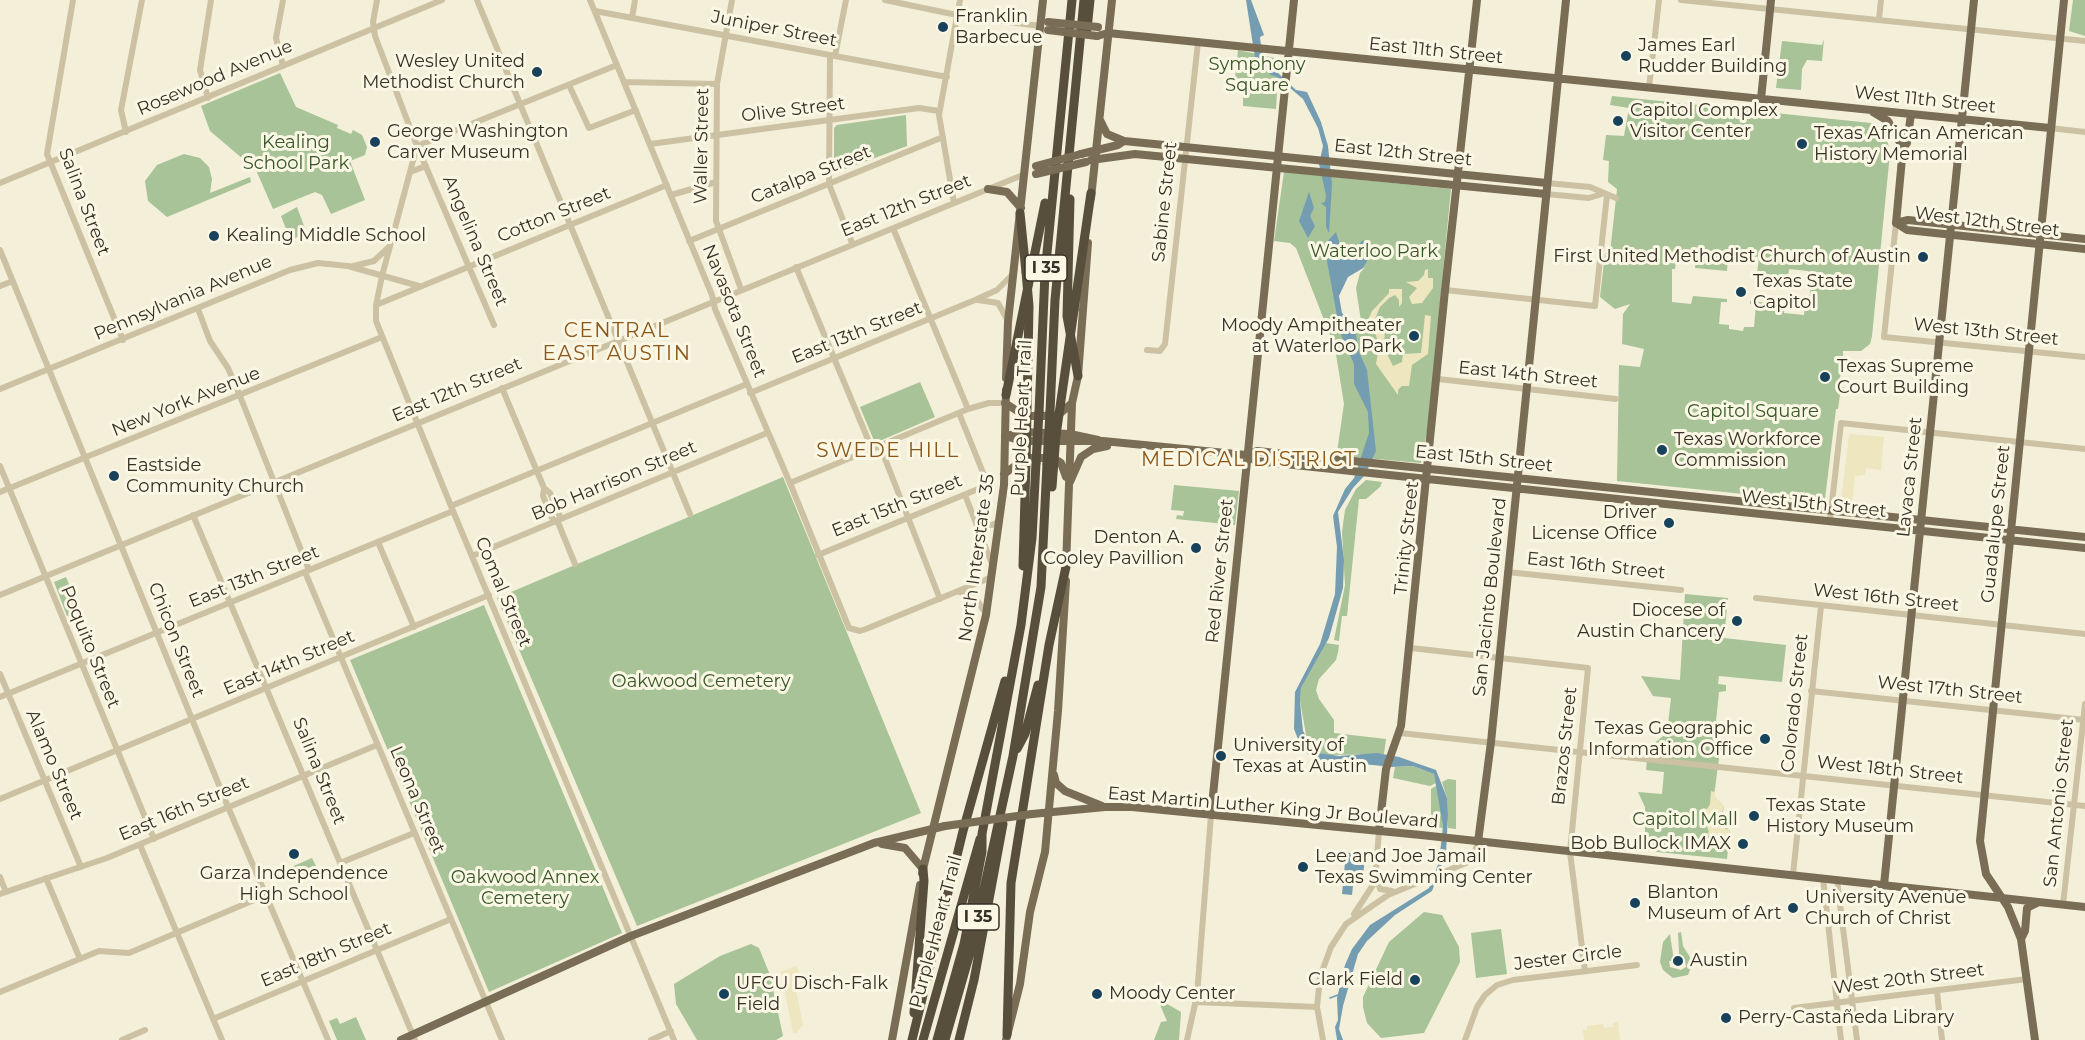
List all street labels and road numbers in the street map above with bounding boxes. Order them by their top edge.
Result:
street label: Juniper Street [709,6,839,52]
street label: East 11th Street [1368,33,1504,69]
street label: Rosewood Avenue [134,35,296,121]
street label: West 11th Street [1853,82,1997,118]
street label: Waller Street [690,88,714,204]
street label: Olive Street [740,93,846,127]
street label: East 12th Street [1333,135,1473,171]
street label: Catalpa Street [748,141,874,209]
street label: Sabine Street [1148,141,1182,263]
street label: Salina Street [54,145,114,259]
street label: East 12th Street [838,170,974,242]
street label: Angelina Street [438,172,512,310]
street label: Cotton Street [494,182,614,248]
street label: West 12th Street [1913,202,2061,242]
street label: Navasota Street [697,241,771,381]
street label: Pennsylvania Avenue [91,251,275,345]
road number: I 35 [1025,255,1067,281]
street label: East 13th Street [789,297,925,369]
street label: West 13th Street [1912,314,2060,350]
street label: Purple Heart Trail [1007,339,1037,497]
street label: East 12th Street [389,353,525,427]
street label: East 14th Street [1457,357,1599,393]
street label: New York Avenue [109,362,263,442]
street label: Lavaca Street [1893,416,1927,538]
street label: Bob Harrison Street [528,436,700,526]
street label: East 15th Street [1414,441,1554,477]
street label: Guadalupe Street [1977,444,2015,604]
street label: East 15th Street [829,470,965,542]
street label: North Interstate 35 [955,473,999,643]
street label: Trinity Street [1390,480,1424,596]
street label: West 15th Street [1740,486,1888,522]
street label: San Jacinto Boulevard [1469,496,1511,698]
street label: Red River Street [1202,498,1238,644]
street label: Comal Street [470,534,536,650]
street label: East 13th Street [186,541,322,613]
street label: East 16th Street [1526,548,1666,584]
street label: Chicon Street [143,579,209,701]
street label: West 16th Street [1812,580,1960,616]
street label: Poquito Street [56,583,124,711]
street label: East 14th Street [220,626,358,700]
street label: Colorado Street [1777,633,1813,773]
street label: West 17th Street [1876,672,2024,708]
street label: Brazos Street [1548,686,1582,806]
street label: Alamo Street [21,707,87,823]
street label: Salina Street [288,714,350,828]
street label: San Antonio Street [2039,718,2079,888]
street label: Leona Street [385,743,449,857]
street label: West 18th Street [1816,752,1964,788]
street label: East 16th Street [116,772,252,846]
street label: East Martin Luther King Jr Boulevard [1107,783,1439,833]
street label: Purple Heart Trail [905,853,967,1011]
road number: I 35 [957,904,999,930]
street label: East 18th Street [257,918,395,992]
street label: Jester Circle [1513,941,1623,975]
street label: West 20th Street [1832,959,1986,999]

